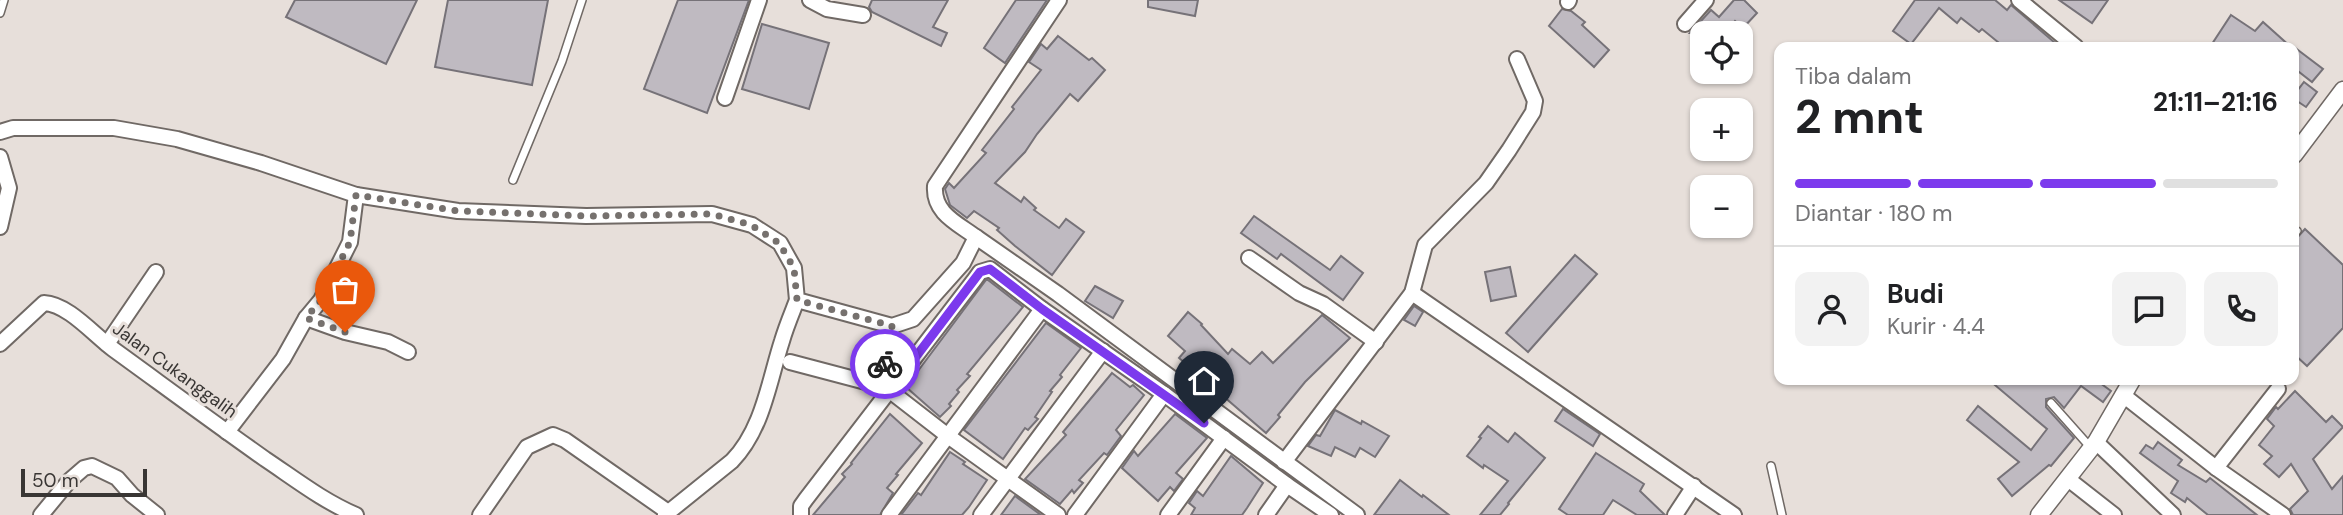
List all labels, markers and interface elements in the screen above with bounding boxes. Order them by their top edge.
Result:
map controls [1690,21,1753,238]
button: locate [1690,21,1753,84]
text: Tiba dalam [1795,61,1912,91]
text: 21:11–21:16 [2153,85,2278,119]
text: 2 mnt [1795,87,1924,147]
button: + [1690,98,1753,161]
button: − [1690,175,1753,238]
text: Diantar · 180 m [1795,198,1952,228]
pin [315,260,375,332]
icon: bag [326,271,364,309]
button: person [1795,272,1869,346]
button: chat [2112,272,2186,346]
button: phone [2204,272,2278,346]
text: Budi [1887,277,1944,311]
text: Kurir · 4.4 [1887,311,1985,341]
street label: Jalan Cukanggalih [108,317,242,423]
courier [850,329,920,399]
icon: bike [866,345,904,383]
pin [1174,351,1234,423]
icon: home [1185,362,1223,400]
scale bar [21,466,147,498]
text: 50 m [32,468,79,493]

